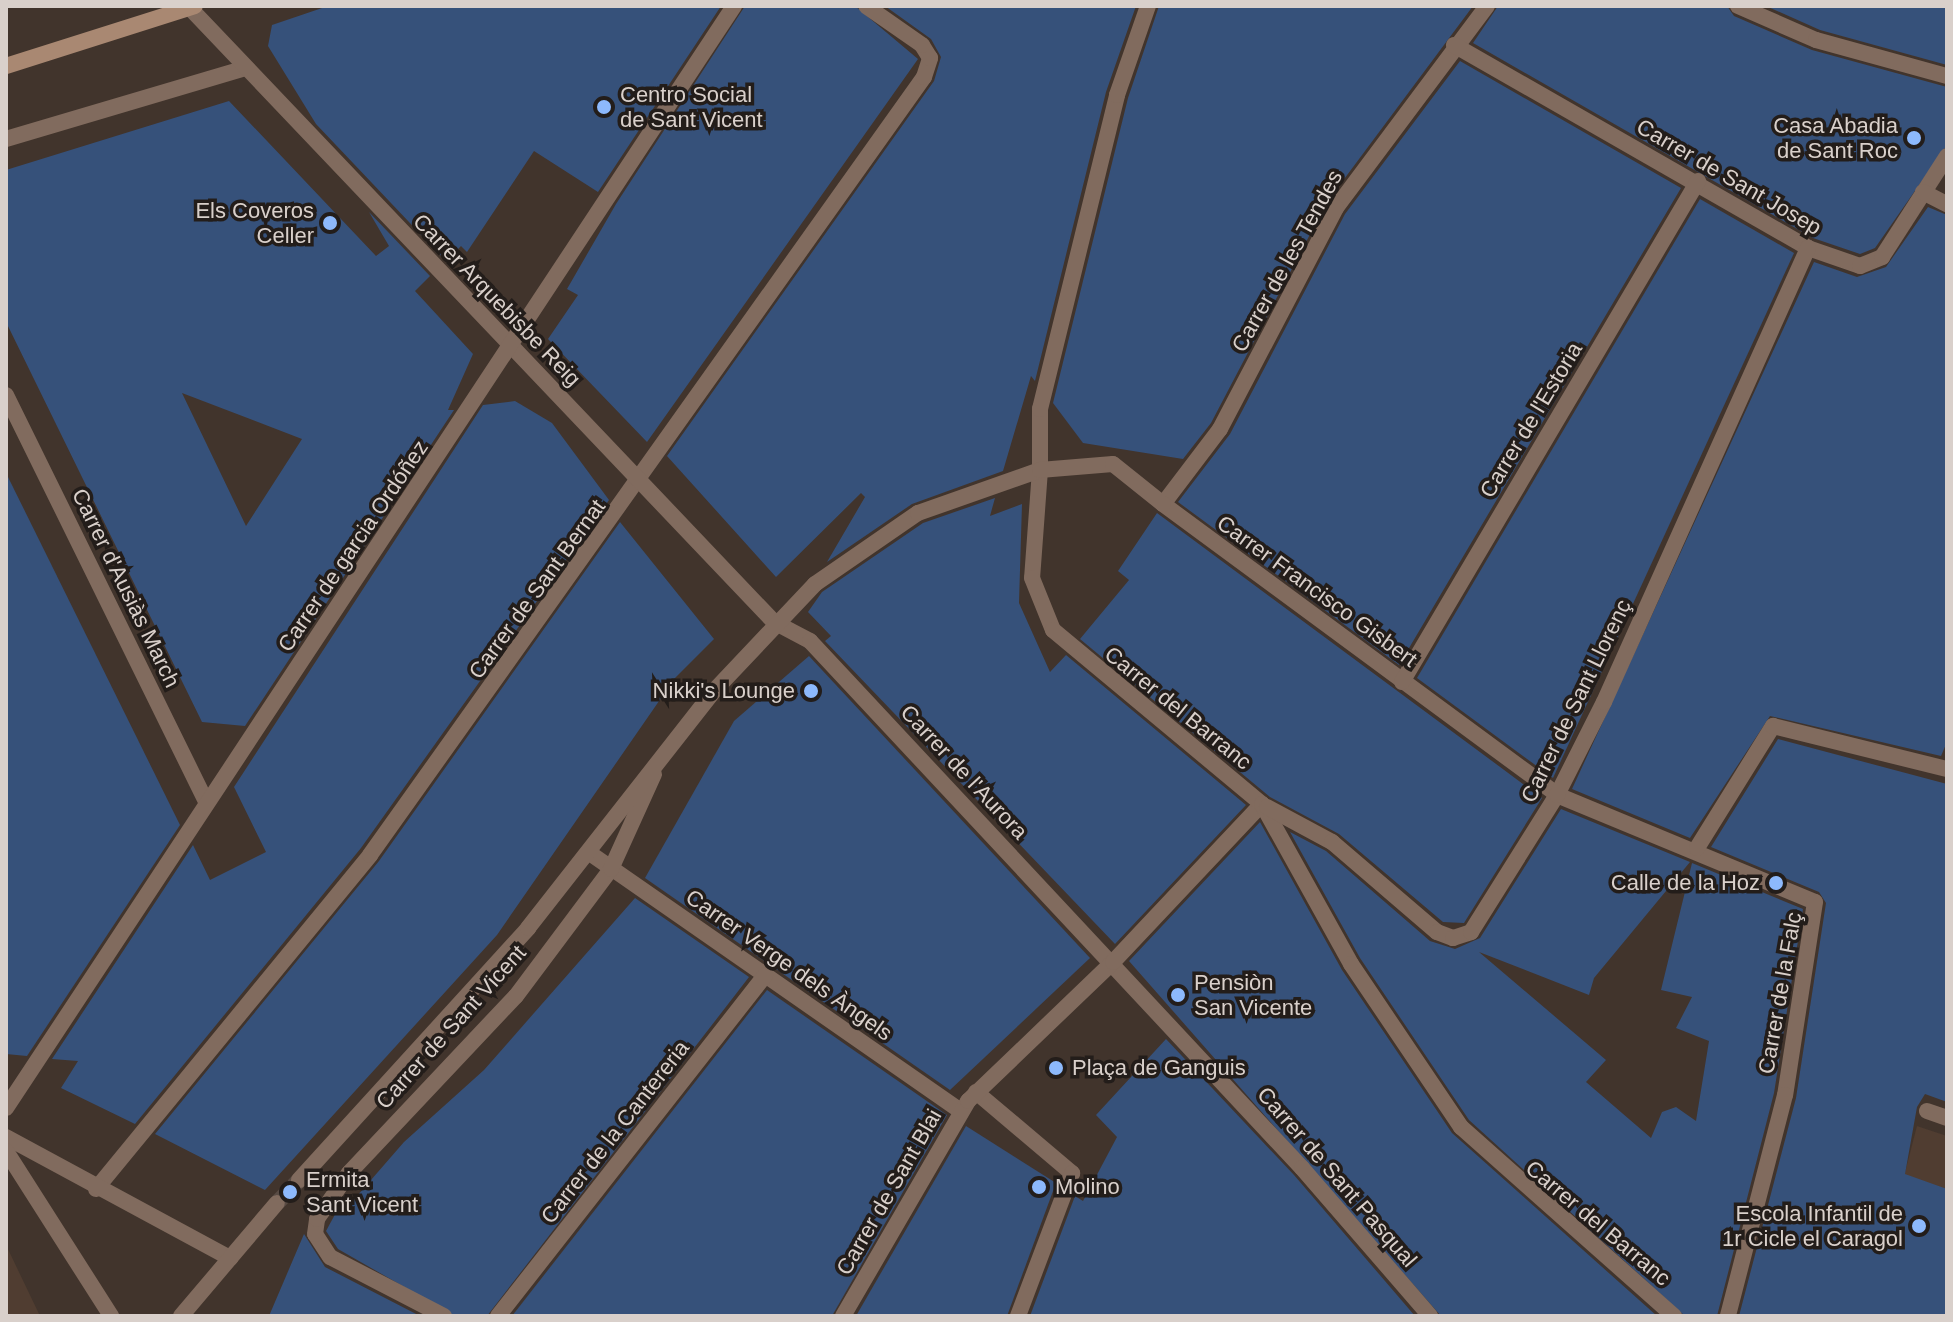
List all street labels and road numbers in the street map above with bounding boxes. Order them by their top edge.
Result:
street label: Carrer de Sant Josep [1632,113,1826,241]
street label: Carrer de les Tendes [1226,165,1348,357]
street label: Carrer Arquebisbe Reig [407,208,587,392]
street label: Carrer de l'Estoria [1474,338,1588,502]
street label: Carrer de garcia Ordóñez [272,435,434,657]
street label: Carrer d'Ausiàs March [66,484,186,692]
street label: Carrer de Sant Bernat [463,494,611,684]
street label: Carrer Francisco Gisbert [1212,510,1422,672]
street label: Carrer de Sant Llorenç [1515,595,1637,807]
street label: Carrer del Barranc [1099,641,1257,775]
street label: Carrer de l'Aurora [895,699,1033,845]
street label: Carrer Verge dels Àngels [681,884,897,1046]
street label: Carrer de la Falç [1753,910,1807,1076]
street label: Carrer de Sant Vicent [371,940,531,1114]
street label: Carrer de la Cantereria [535,1035,695,1229]
street label: Carrer de Sant Pasqual [1252,1082,1422,1272]
street label: Carrer de Sant Blai [831,1104,947,1280]
street label: Carrer del Barranc [1520,1155,1676,1291]

